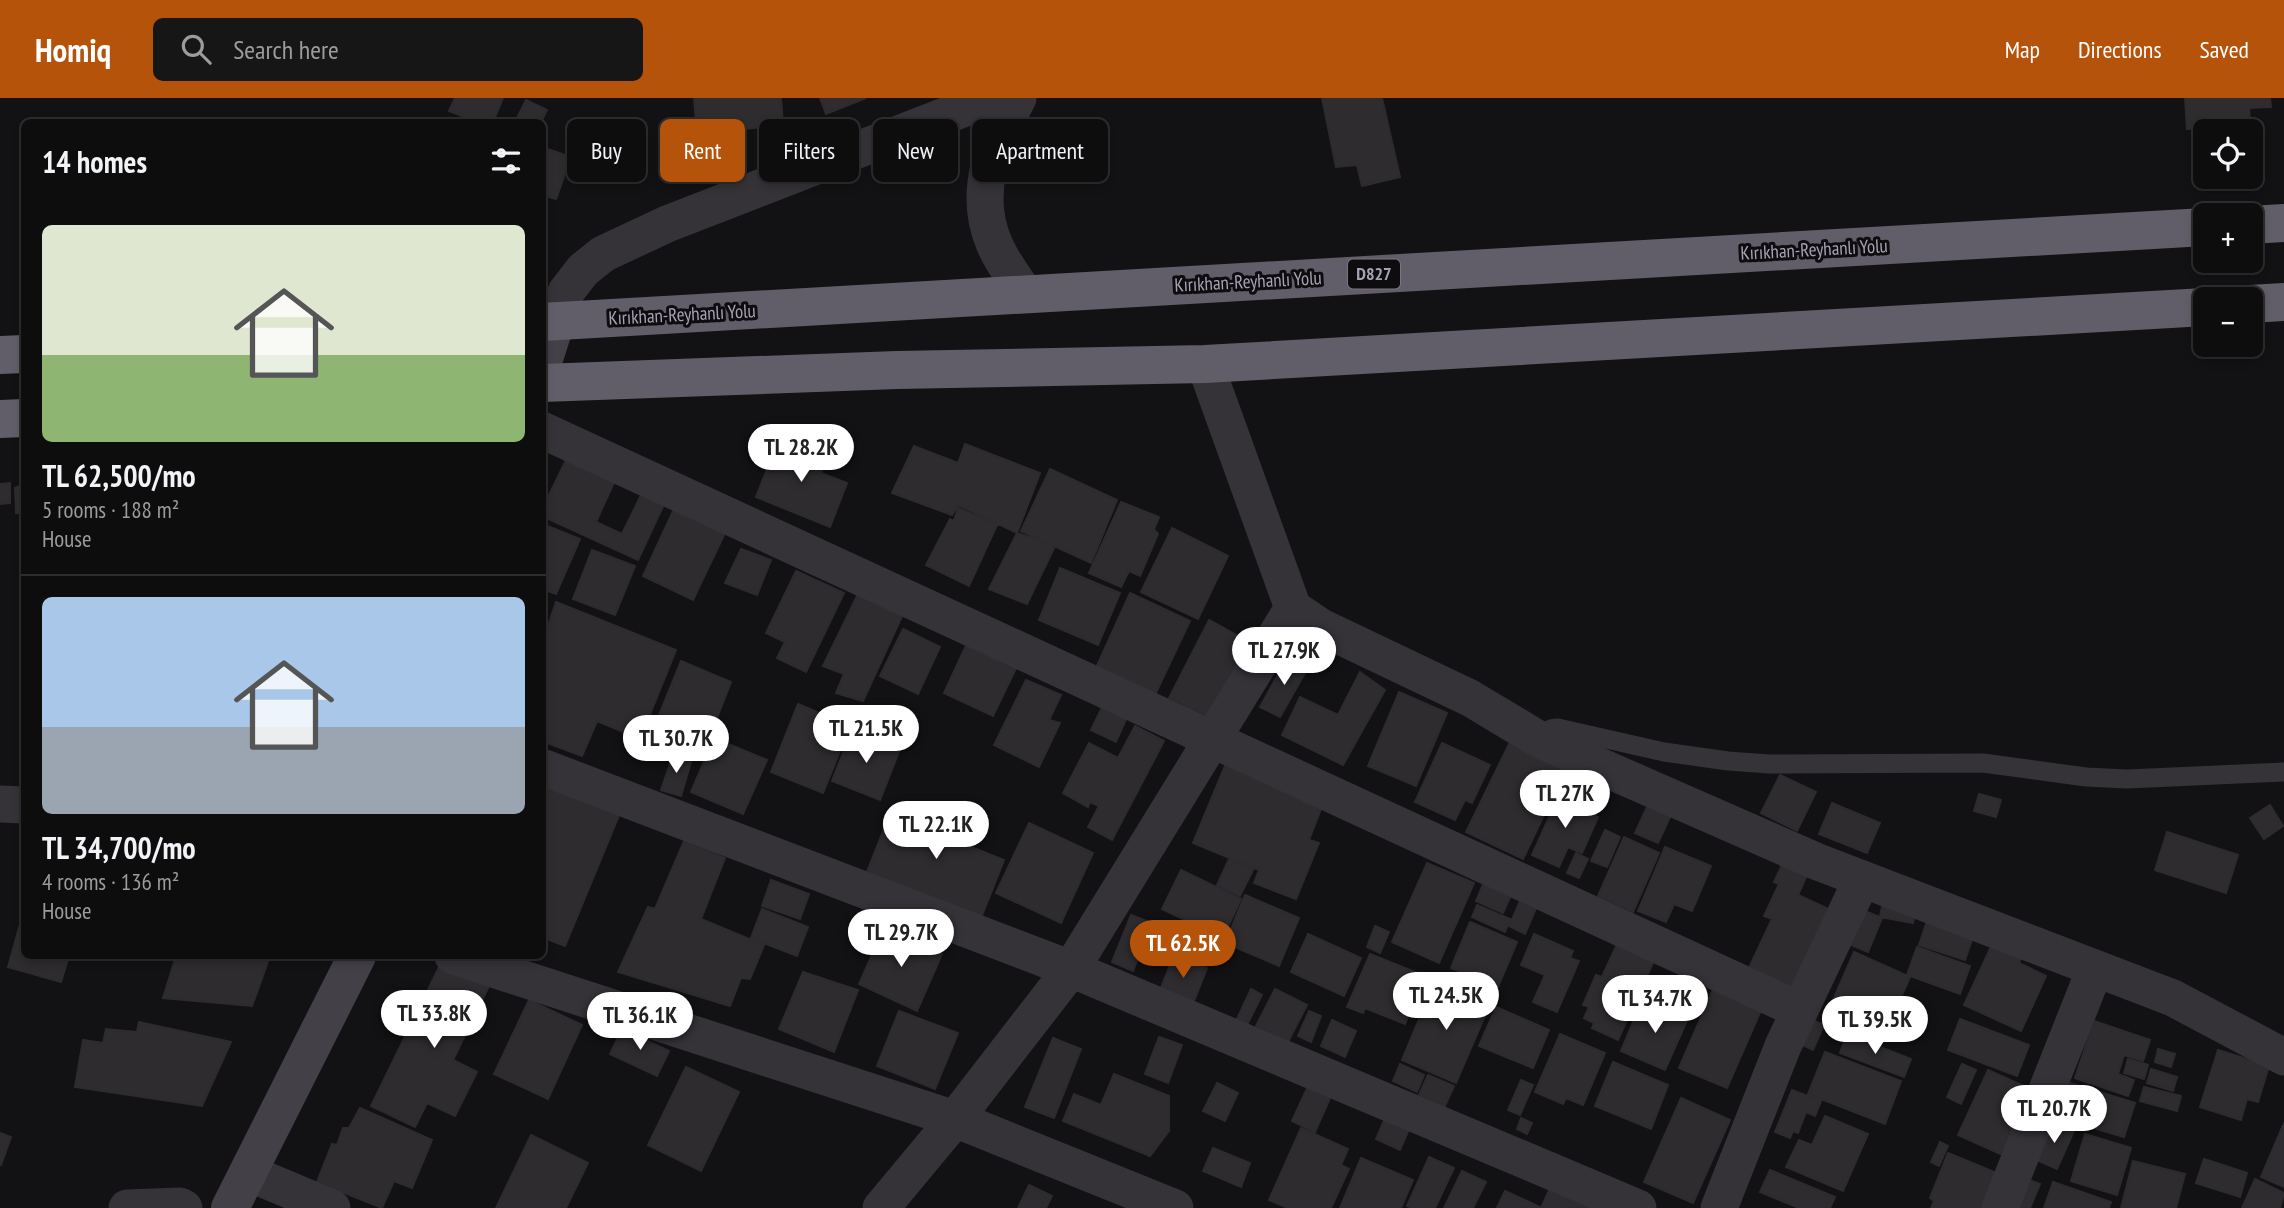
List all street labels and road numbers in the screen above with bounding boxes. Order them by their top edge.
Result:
street label: Kırıkhan-Reyhanlı Yolu [1740,233,1888,265]
road number: D827 [1348,260,1400,288]
street label: Kırıkhan-Reyhanlı Yolu [1174,265,1322,297]
street label: Kırıkhan-Reyhanlı Yolu [608,298,756,330]

